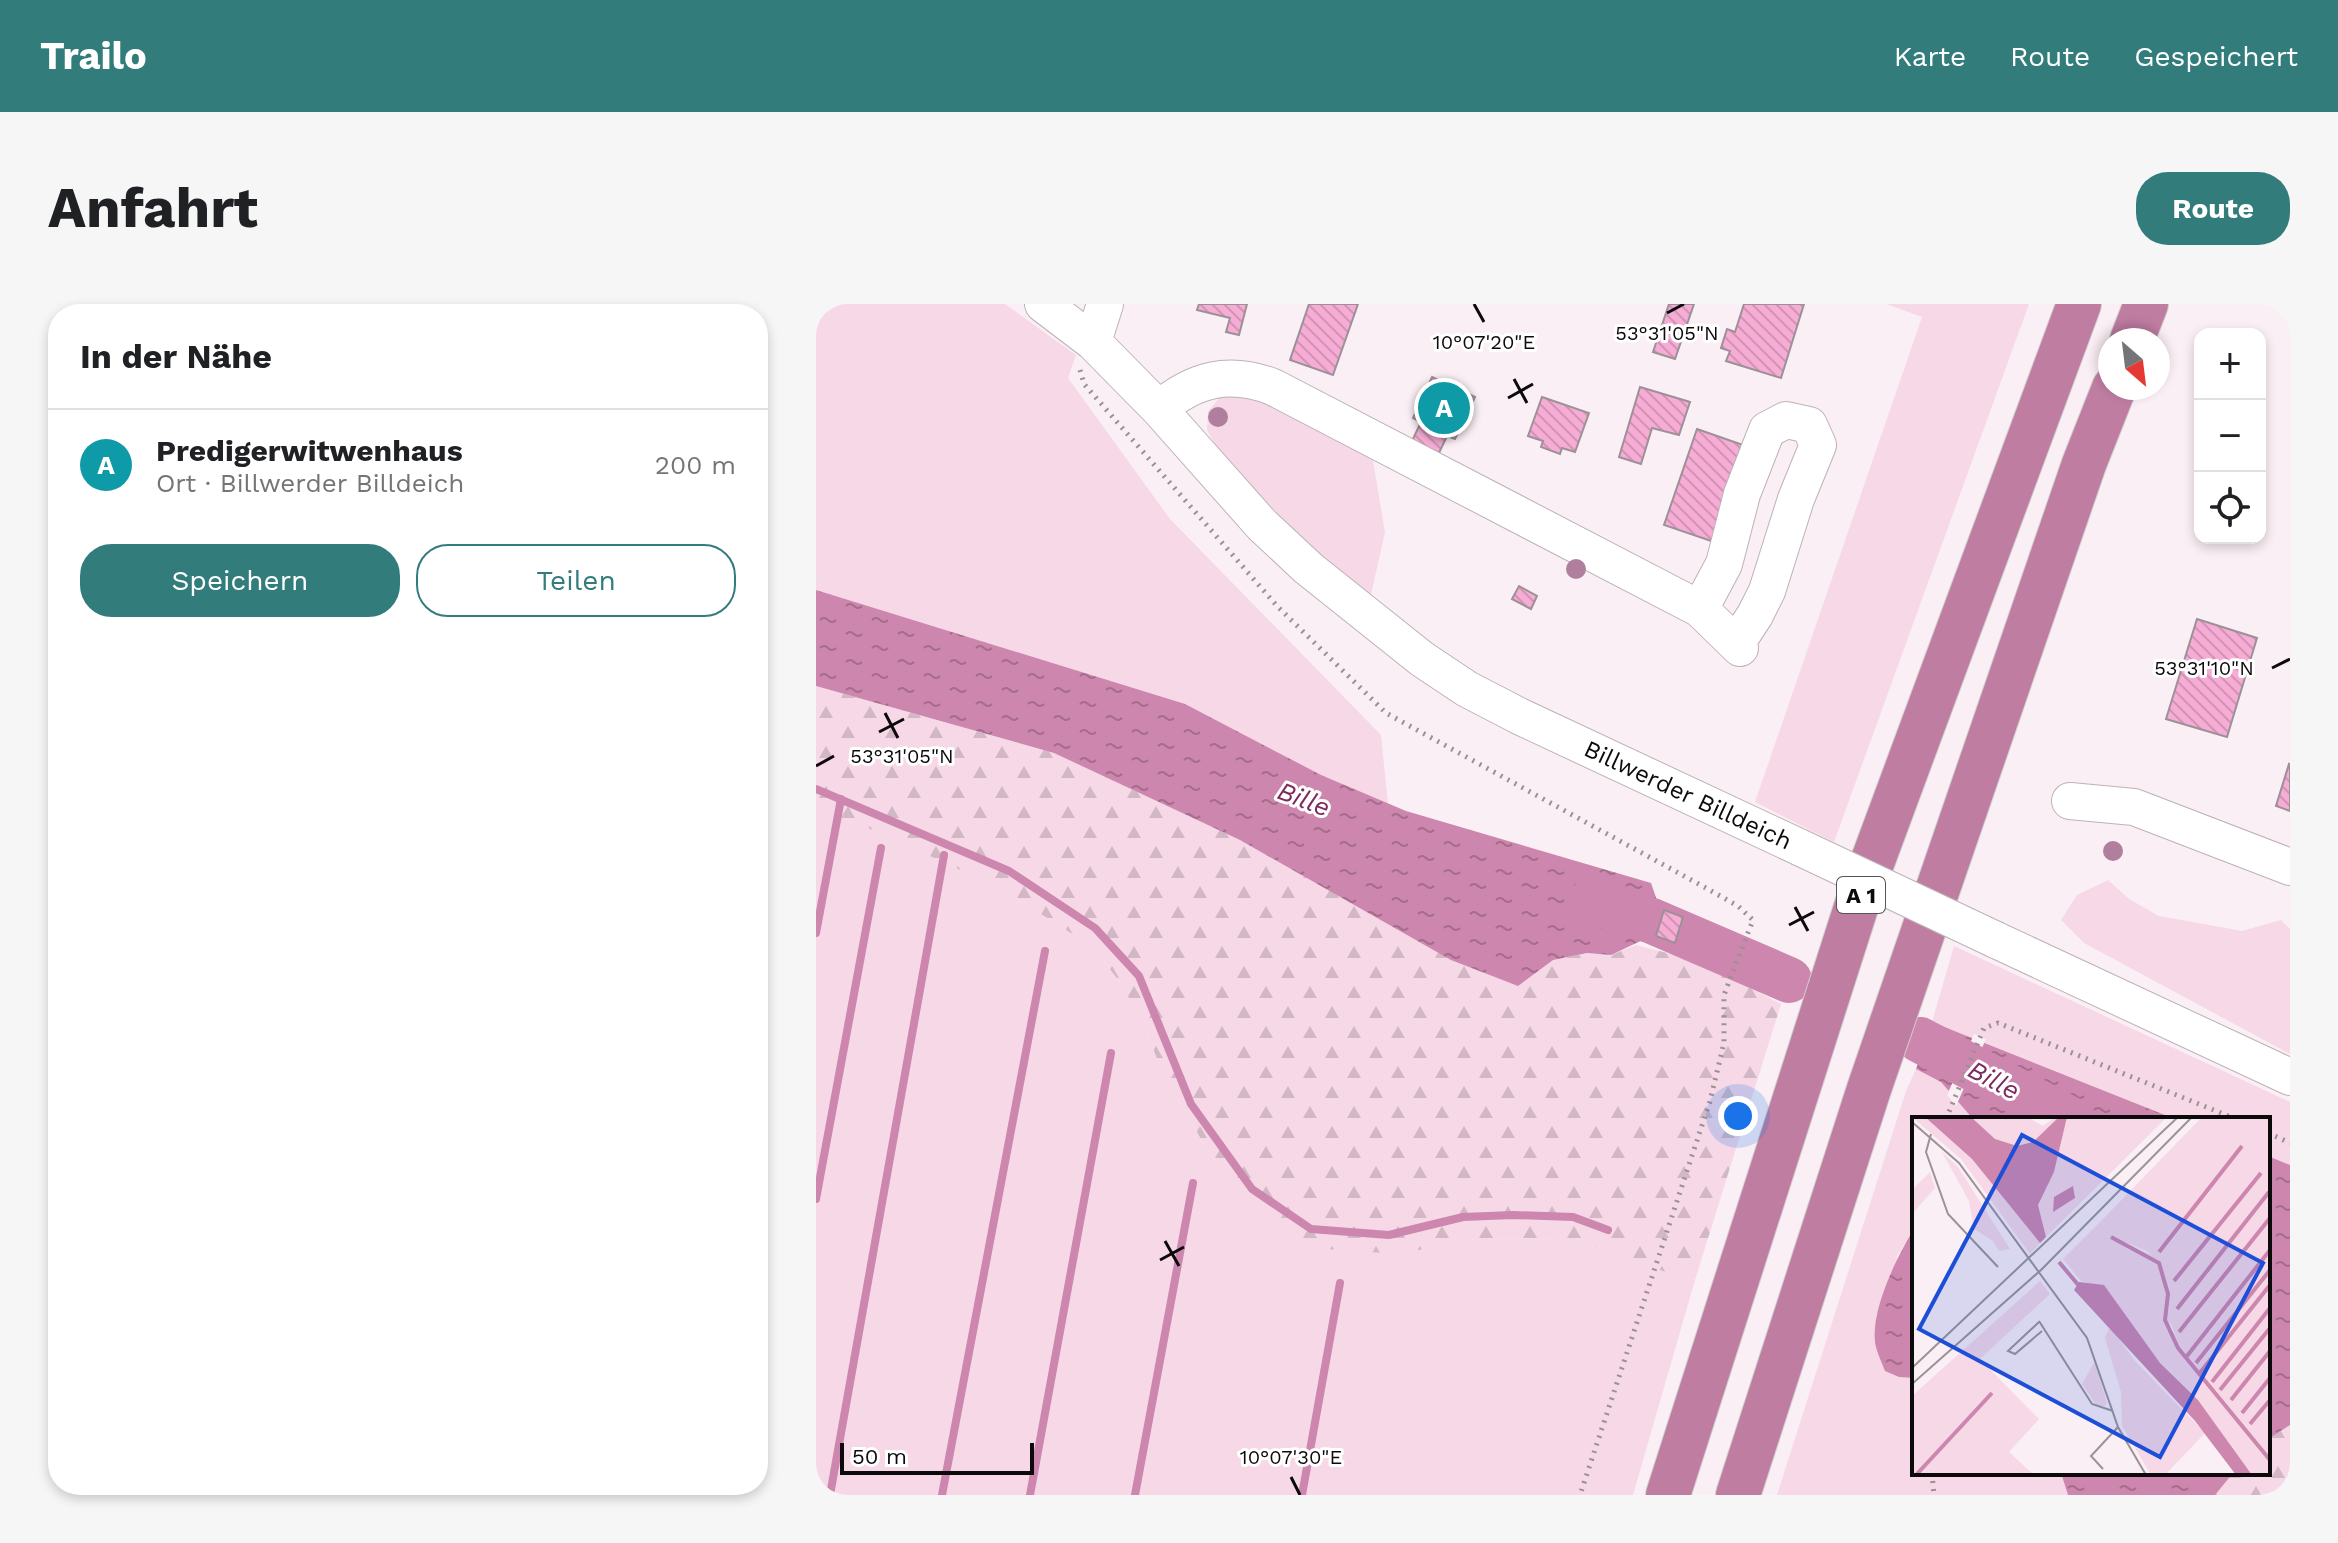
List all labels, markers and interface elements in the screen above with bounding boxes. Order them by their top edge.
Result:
text: Trailo [40,34,147,78]
text: Karte [1894,40,1966,73]
text: Route [2010,40,2090,73]
text: Gespeichert [2134,40,2298,73]
button: Route [2136,172,2290,245]
text: Anfahrt [48,175,258,241]
text: 53°31'05"N [1615,321,1719,345]
north arrow [2098,328,2170,400]
map controls [2194,328,2266,544]
button: + [2194,328,2266,400]
text: 10°07'20"E [1433,330,1535,354]
text: In der Nähe [80,336,272,376]
pin: A [1418,378,1470,438]
button: − [2194,400,2266,472]
text: Predigerwitwenhaus [156,433,463,468]
text: A [97,450,115,480]
text: 200 m [655,450,736,480]
text: Ort · Billwerder Billdeich [156,468,464,498]
button: locate [2194,472,2266,544]
button: Speichern [80,544,400,617]
button: Teilen [416,544,736,617]
text: 53°31'10"N [2154,656,2254,680]
street label: Billwerder Billdeich [1580,735,1796,855]
text: 53°31'05"N [850,744,954,768]
water label: Bille [1273,775,1335,823]
road number: A 1 [1837,877,1885,913]
water label: Bille [1963,1054,2025,1106]
your location [1718,1096,1758,1136]
inset map [1912,1117,2270,1475]
scale bar [840,1439,1034,1475]
text: 50 m [852,1444,907,1469]
text: 10°07'30"E [1240,1445,1342,1469]

